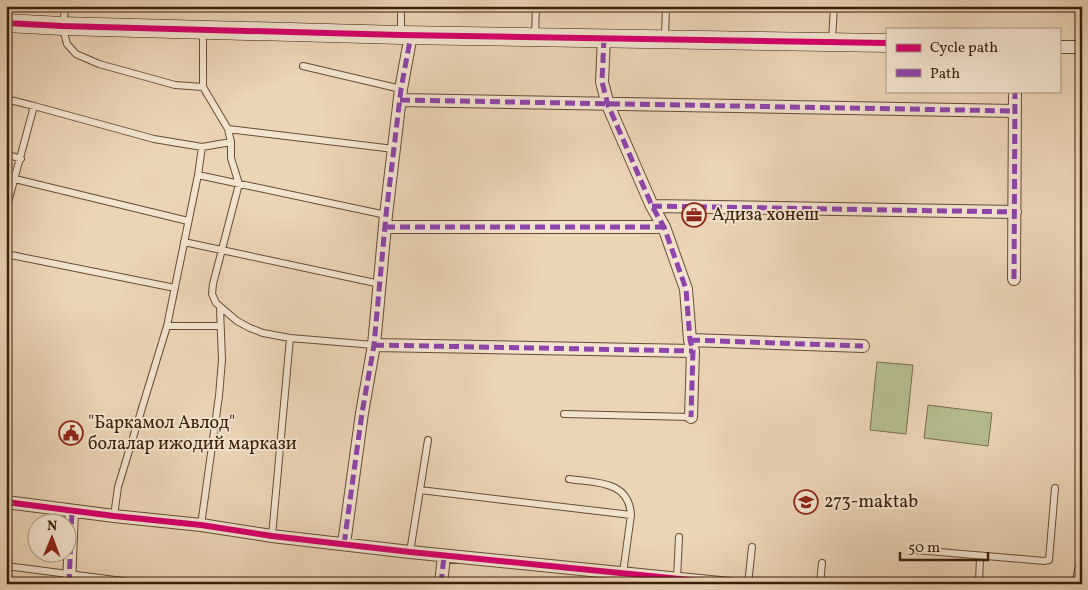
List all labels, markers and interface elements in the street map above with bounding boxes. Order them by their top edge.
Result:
legend [886,28,1060,92]
text: Cycle path [930,38,998,59]
text: Path [930,64,960,85]
office icon: Адиза хонеш [681,202,707,228]
place label: Адиза хонеш [712,203,819,228]
place label: "Баркамол Авлод" болалар ижодий маркази [88,411,297,457]
public building icon: "Баркамол Авлод" болалар ижодий маркази [58,420,84,446]
school or university icon: 273-maktab [793,489,819,515]
place label: 273-maktab [824,490,918,515]
north arrow [28,512,78,562]
text: N [47,517,57,536]
scale bar [900,530,988,562]
text: 50 m [908,538,940,559]

